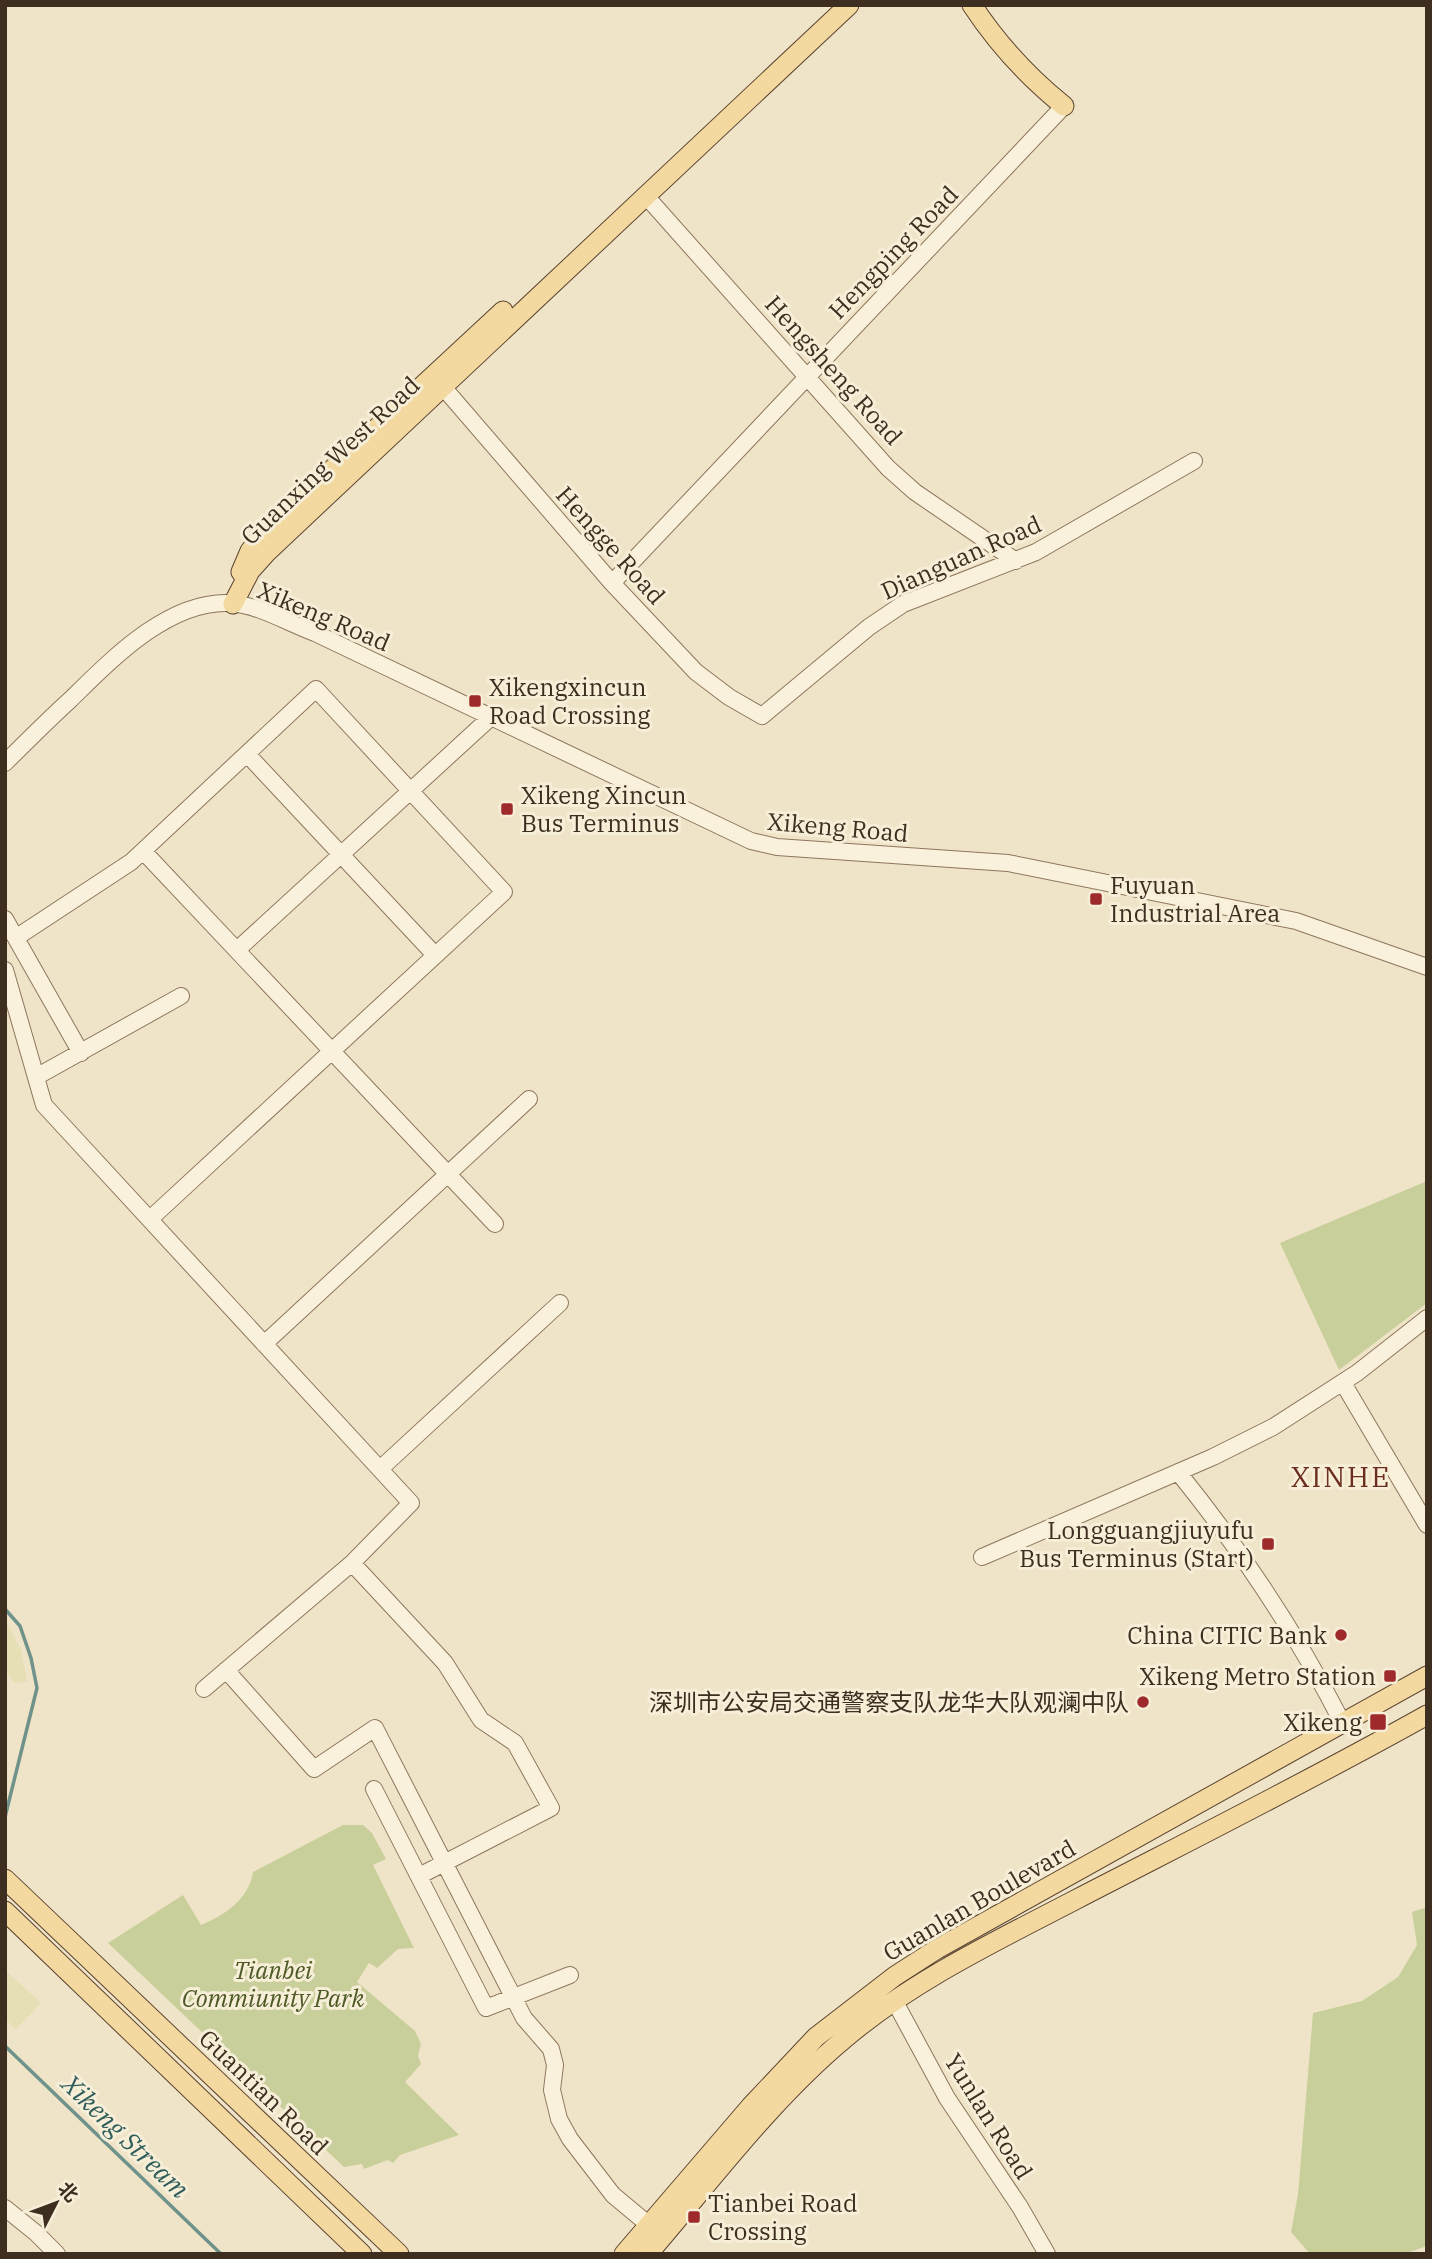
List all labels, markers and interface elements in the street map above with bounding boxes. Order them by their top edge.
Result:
street label: Hengping Road [821,178,965,326]
street label: Hengsheng Road [758,288,910,452]
street label: Guanxing West Road [234,369,426,551]
street label: Hengge Road [549,479,673,611]
street label: Dianguan Road [876,507,1046,607]
street label: Xikeng Road [253,574,395,658]
place label: Xikengxincun Road Crossing [489,671,650,731]
marker: Xikengxincun Road Crossing [467,693,483,709]
place label: Xikeng Xincun Bus Terminus [521,779,687,839]
marker: Xikeng Xincun Bus Terminus [499,801,515,817]
street label: Xikeng Road [766,805,910,849]
place label: Fuyuan Industrial Area [1110,869,1280,929]
marker: Fuyuan Industrial Area [1088,891,1104,907]
district label: XINHE [1291,1458,1391,1495]
place label: Longguangjiuyufu Bus Terminus (Start) [1019,1514,1254,1574]
marker: Longguangjiuyufu Bus Terminus (Start) [1260,1536,1276,1552]
place label: China CITIC Bank [1127,1619,1327,1651]
marker: China CITIC Bank [1333,1627,1349,1643]
place label: Xikeng Metro Station [1140,1660,1376,1692]
marker: Xikeng Metro Station [1382,1668,1398,1684]
place label: 深圳市公安局交通警察支队龙华大队观澜中队 [649,1686,1129,1718]
marker: 深圳市公安局交通警察支队龙华大队观澜中队 [1135,1694,1151,1710]
place label: Xikeng [1283,1706,1362,1738]
marker: Xikeng [1368,1712,1388,1732]
street label: Guanlan Boulevard [877,1832,1081,1968]
park label: Tianbei Commiunity Park [182,1954,365,2014]
street label: Guantian Road [193,2022,335,2162]
street label: Yunlan Road [938,2047,1040,2185]
water label: Xikeng Stream [54,2066,197,2205]
north arrow [21,2168,91,2238]
text: 北 [53,2177,84,2207]
place label: Tianbei Road Crossing [708,2187,857,2247]
marker: Tianbei Road Crossing [686,2209,702,2225]

